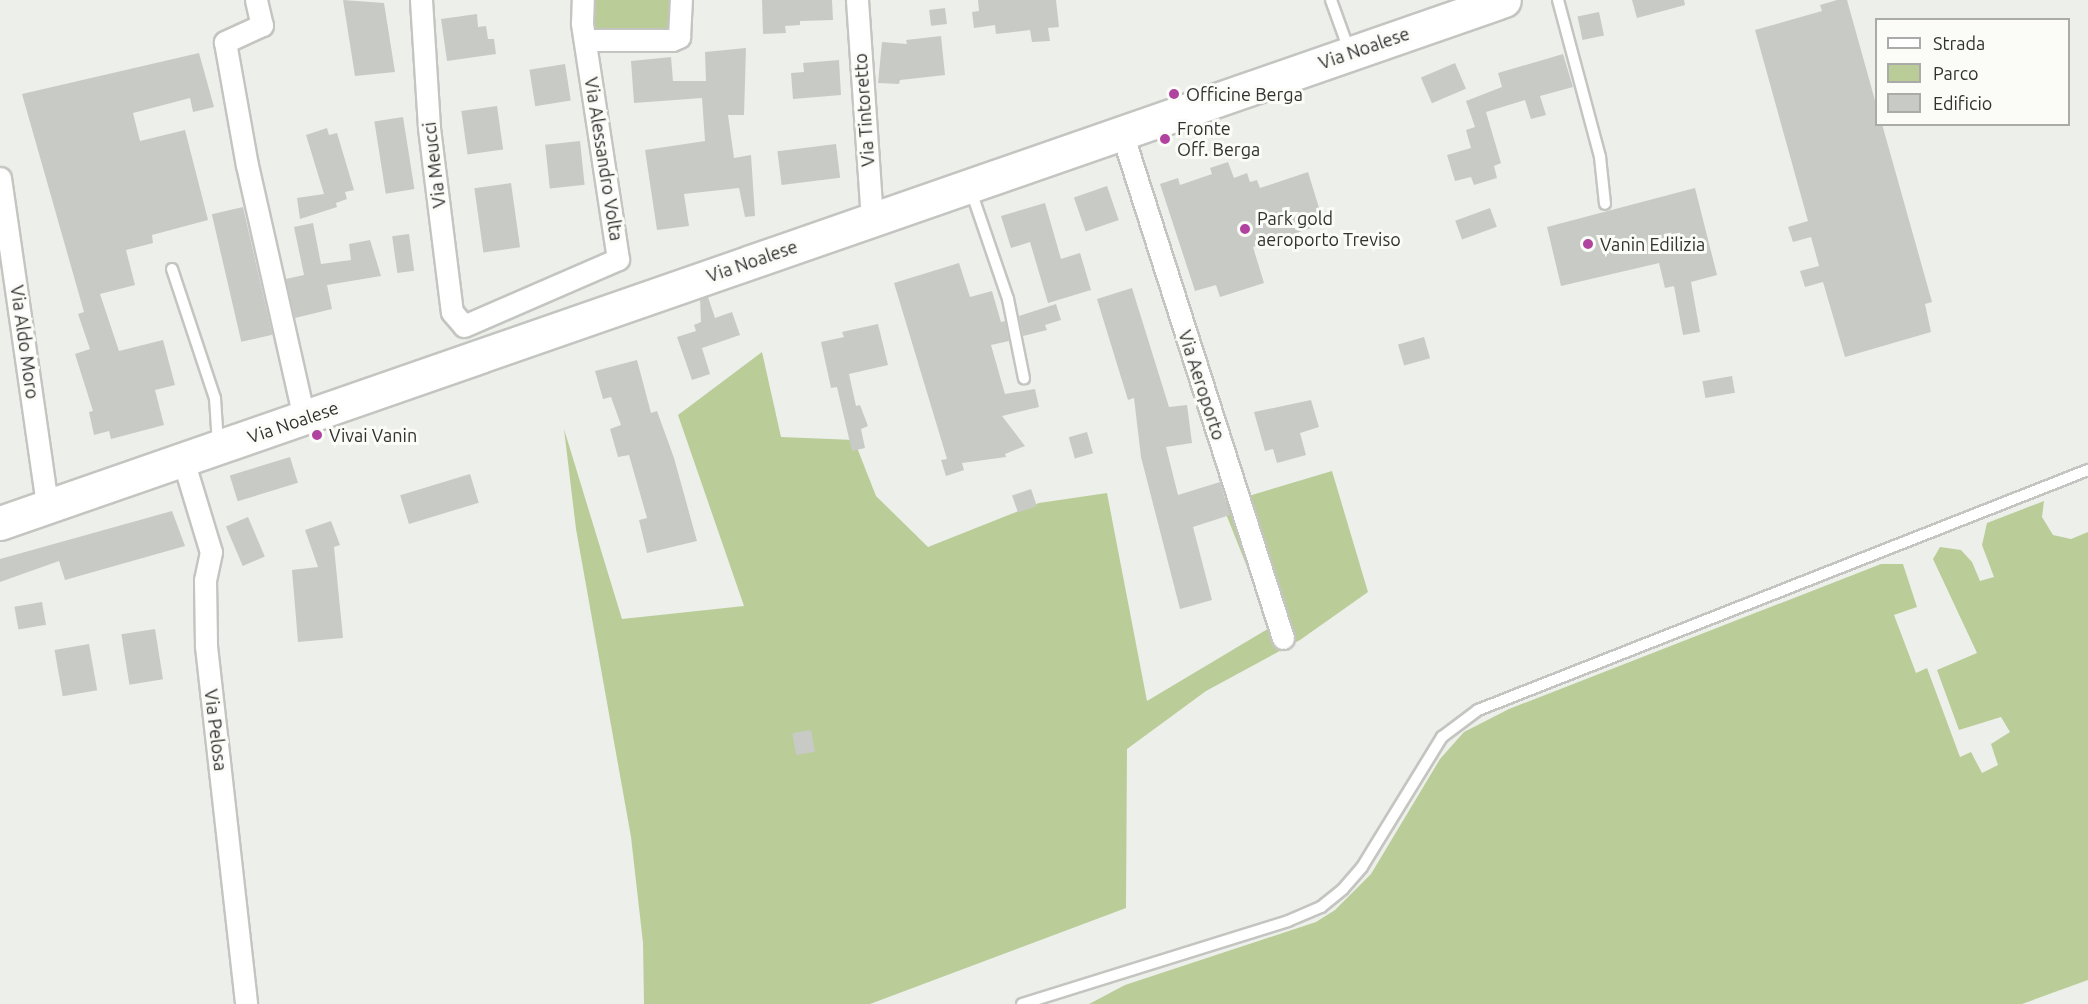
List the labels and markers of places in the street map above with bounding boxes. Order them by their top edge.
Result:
place label: Officine Berga [1186,83,1303,105]
marker: Officine Berga [1167,87,1181,101]
place label: Fronte Off. Berga [1177,118,1260,160]
marker: Fronte Off. Berga [1158,132,1172,146]
place label: Park gold aeroporto Treviso [1257,208,1401,250]
marker: Park gold aeroporto Treviso [1238,222,1252,236]
place label: Vanin Edilizia [1600,233,1705,255]
marker: Vanin Edilizia [1581,237,1595,251]
place label: Vivai Vanin [329,424,417,446]
marker: Vivai Vanin [310,428,324,442]

